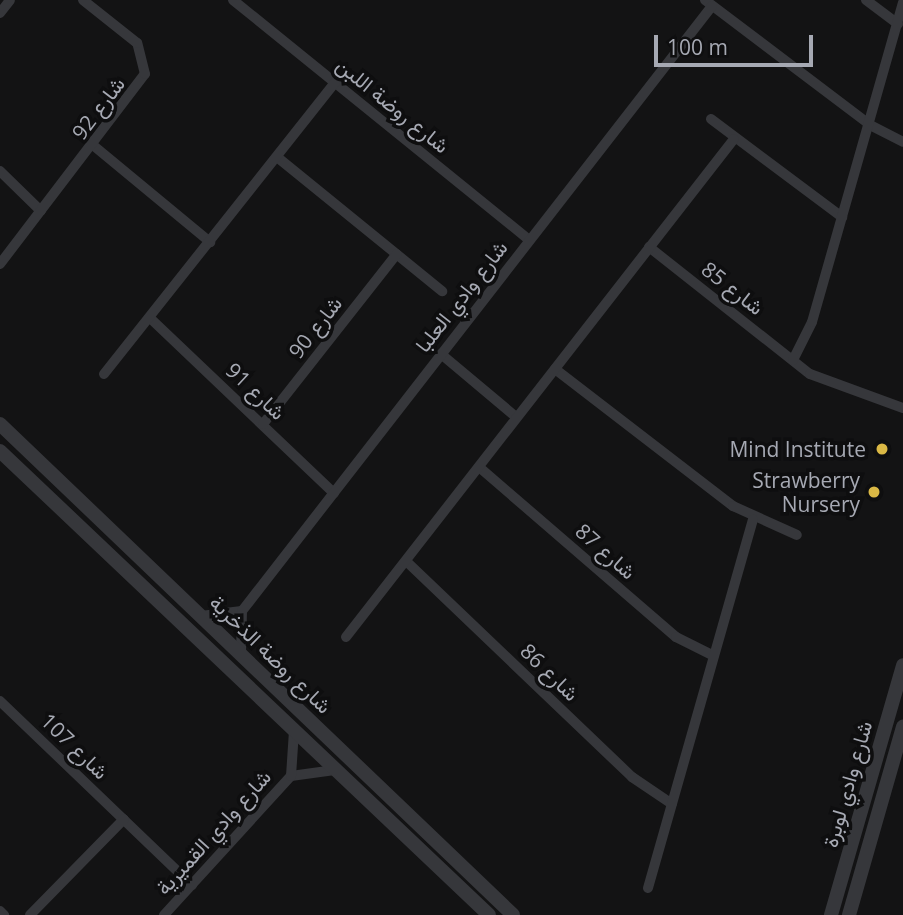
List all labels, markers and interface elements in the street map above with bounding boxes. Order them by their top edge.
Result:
scale bar [658,21,817,65]
text: 100 m [667,33,728,61]
street label: شارع روضة اللبن [332,52,454,158]
street label: شارع 92 [66,72,130,144]
street label: شارع وادي العلبا [410,235,512,357]
street label: شارع 85 [697,256,769,320]
street label: شارع 90 [283,291,347,363]
street label: شارع 91 [221,357,291,425]
place label: Mind Institute [729,436,866,462]
marker: Mind Institute [872,439,892,459]
place label: Strawberry Nursery [752,467,860,517]
marker: Strawberry Nursery [866,484,882,500]
street label: شارع 87 [571,518,641,584]
street label: شارع روضة الذخرية [205,590,337,718]
street label: شارع 86 [515,638,585,706]
street label: شارع 107 [36,708,114,784]
street label: شارع وادي لوبرة [817,718,877,850]
street label: شارع وادي القميرية [150,764,276,900]

